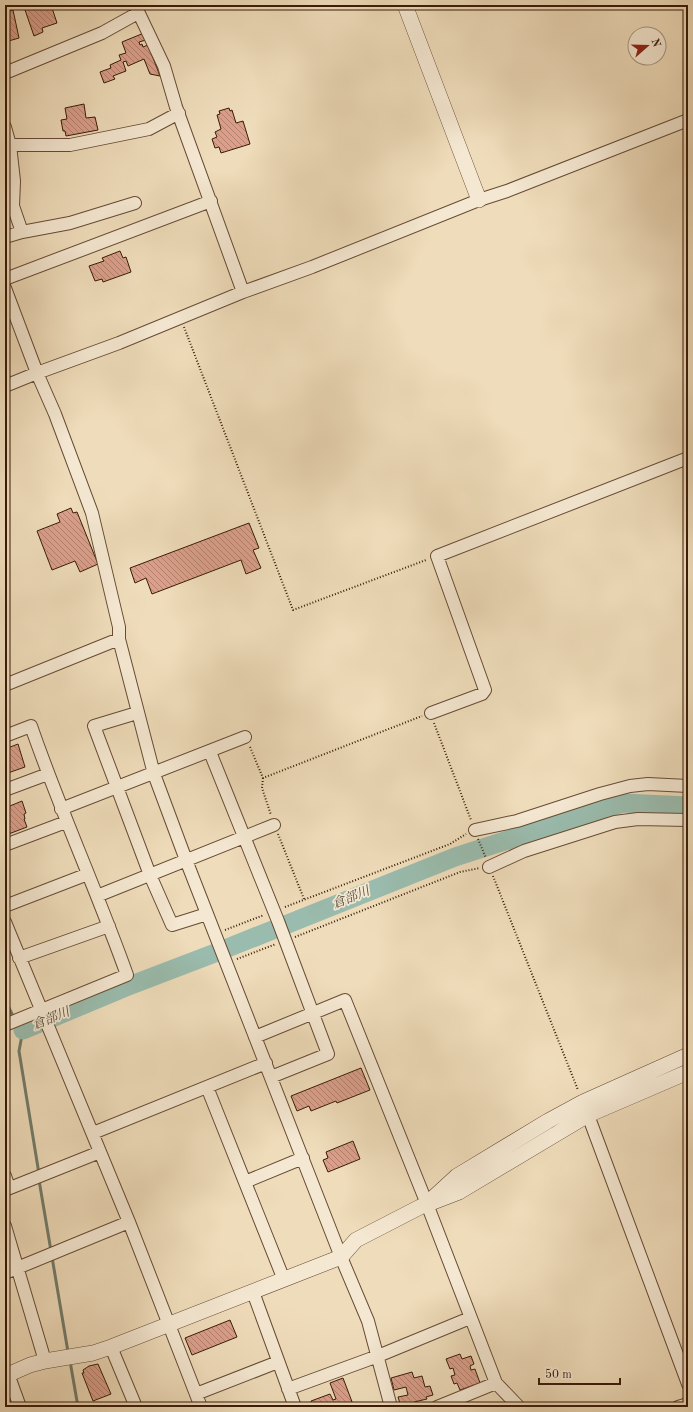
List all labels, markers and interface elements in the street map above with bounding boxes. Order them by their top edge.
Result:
north arrow [627,26,667,66]
text: N [648,37,662,49]
water label: 倉部川 [330,883,373,911]
water label: 倉部川 [30,1004,73,1032]
scale bar [539,1360,620,1386]
text: 50 m [545,1368,572,1381]

